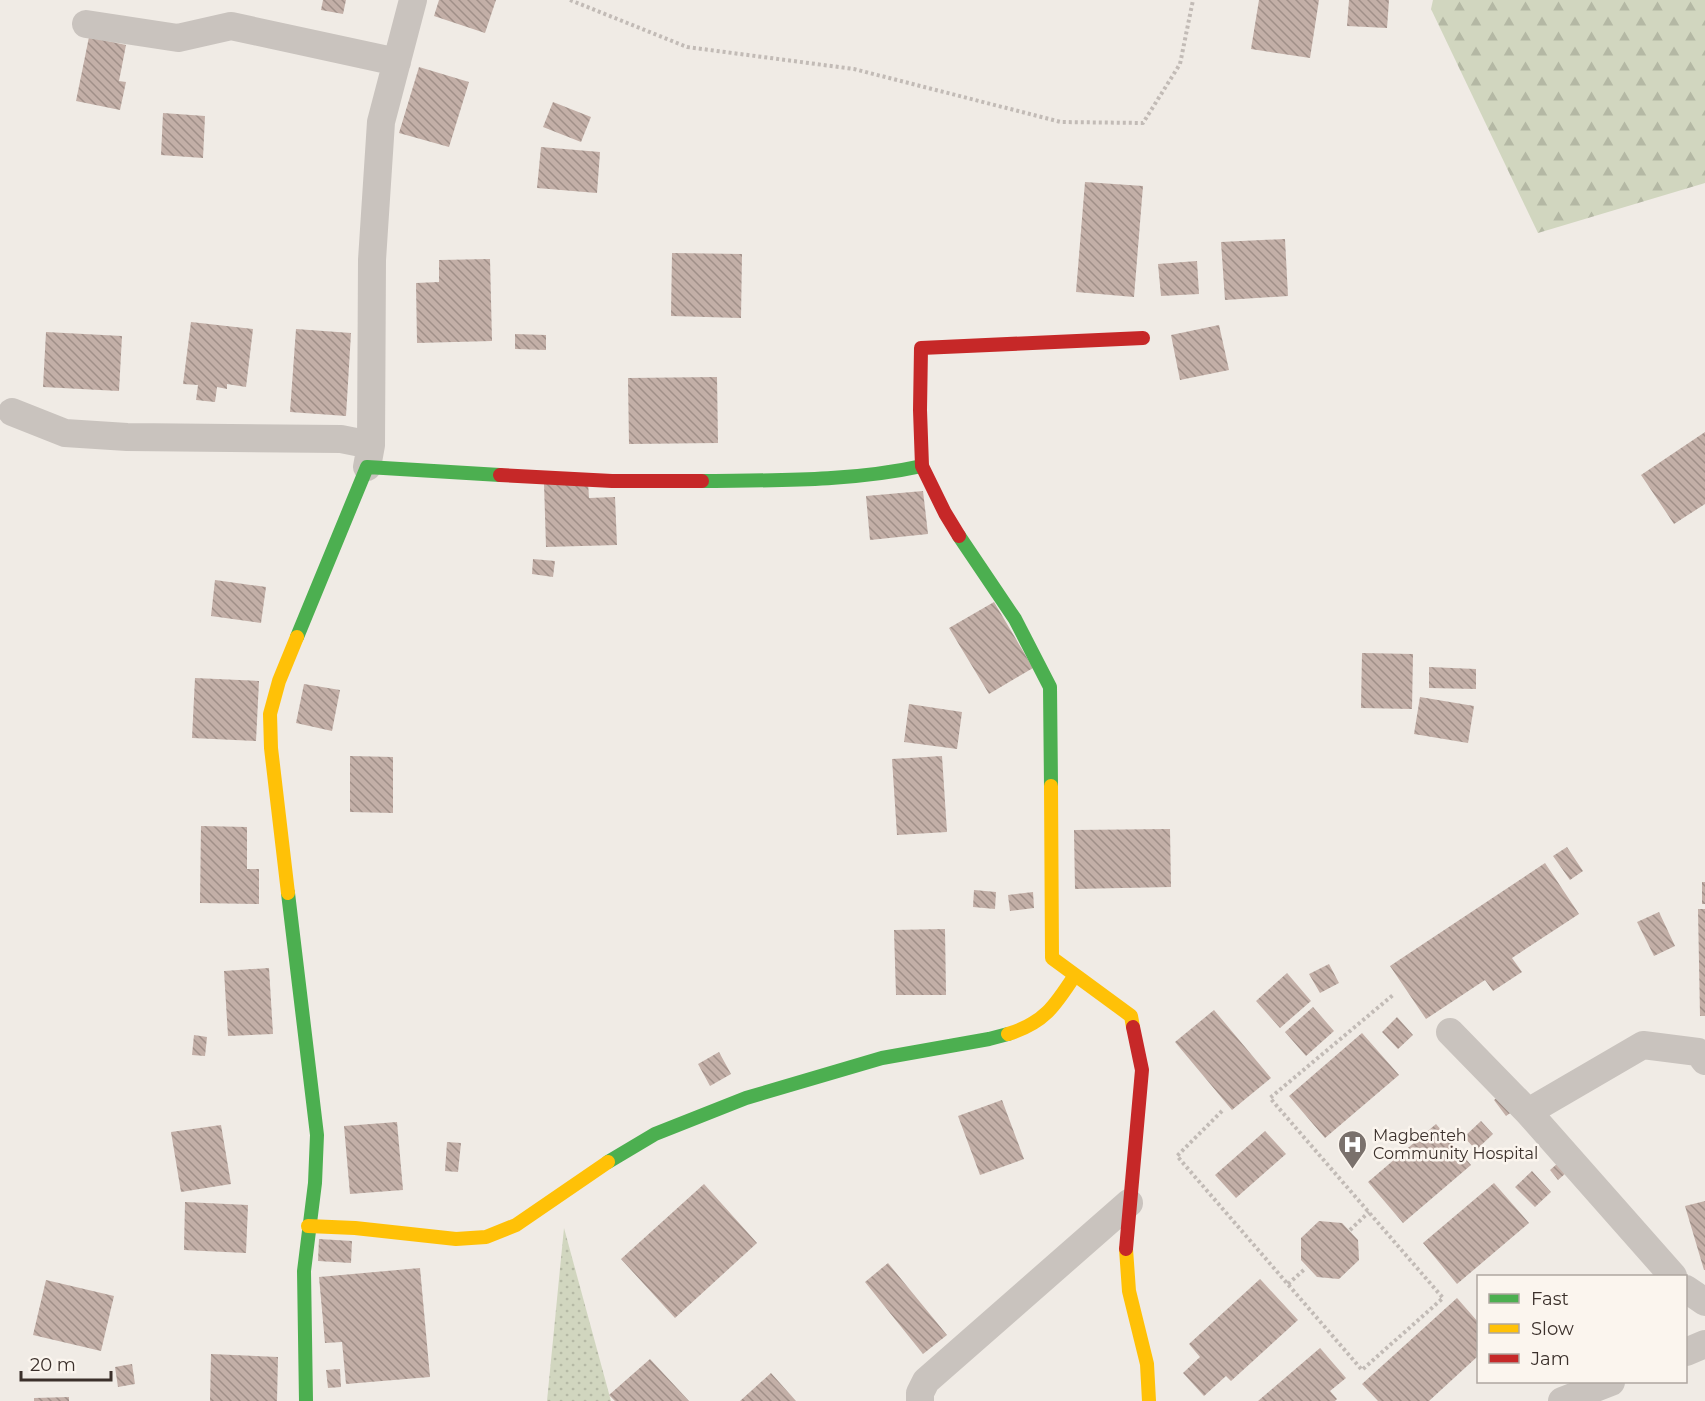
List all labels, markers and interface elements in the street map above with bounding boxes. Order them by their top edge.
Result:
place label: Magbenteh Community Hospital [1373,1126,1538,1163]
hospital icon: Magbenteh Community Hospital [1336,1128,1368,1170]
legend [1477,1275,1687,1383]
text: Fast [1531,1288,1569,1310]
text: Slow [1531,1318,1574,1340]
scale bar [21,1344,111,1382]
text: Jam [1530,1348,1570,1370]
text: 20 m [30,1354,76,1376]

